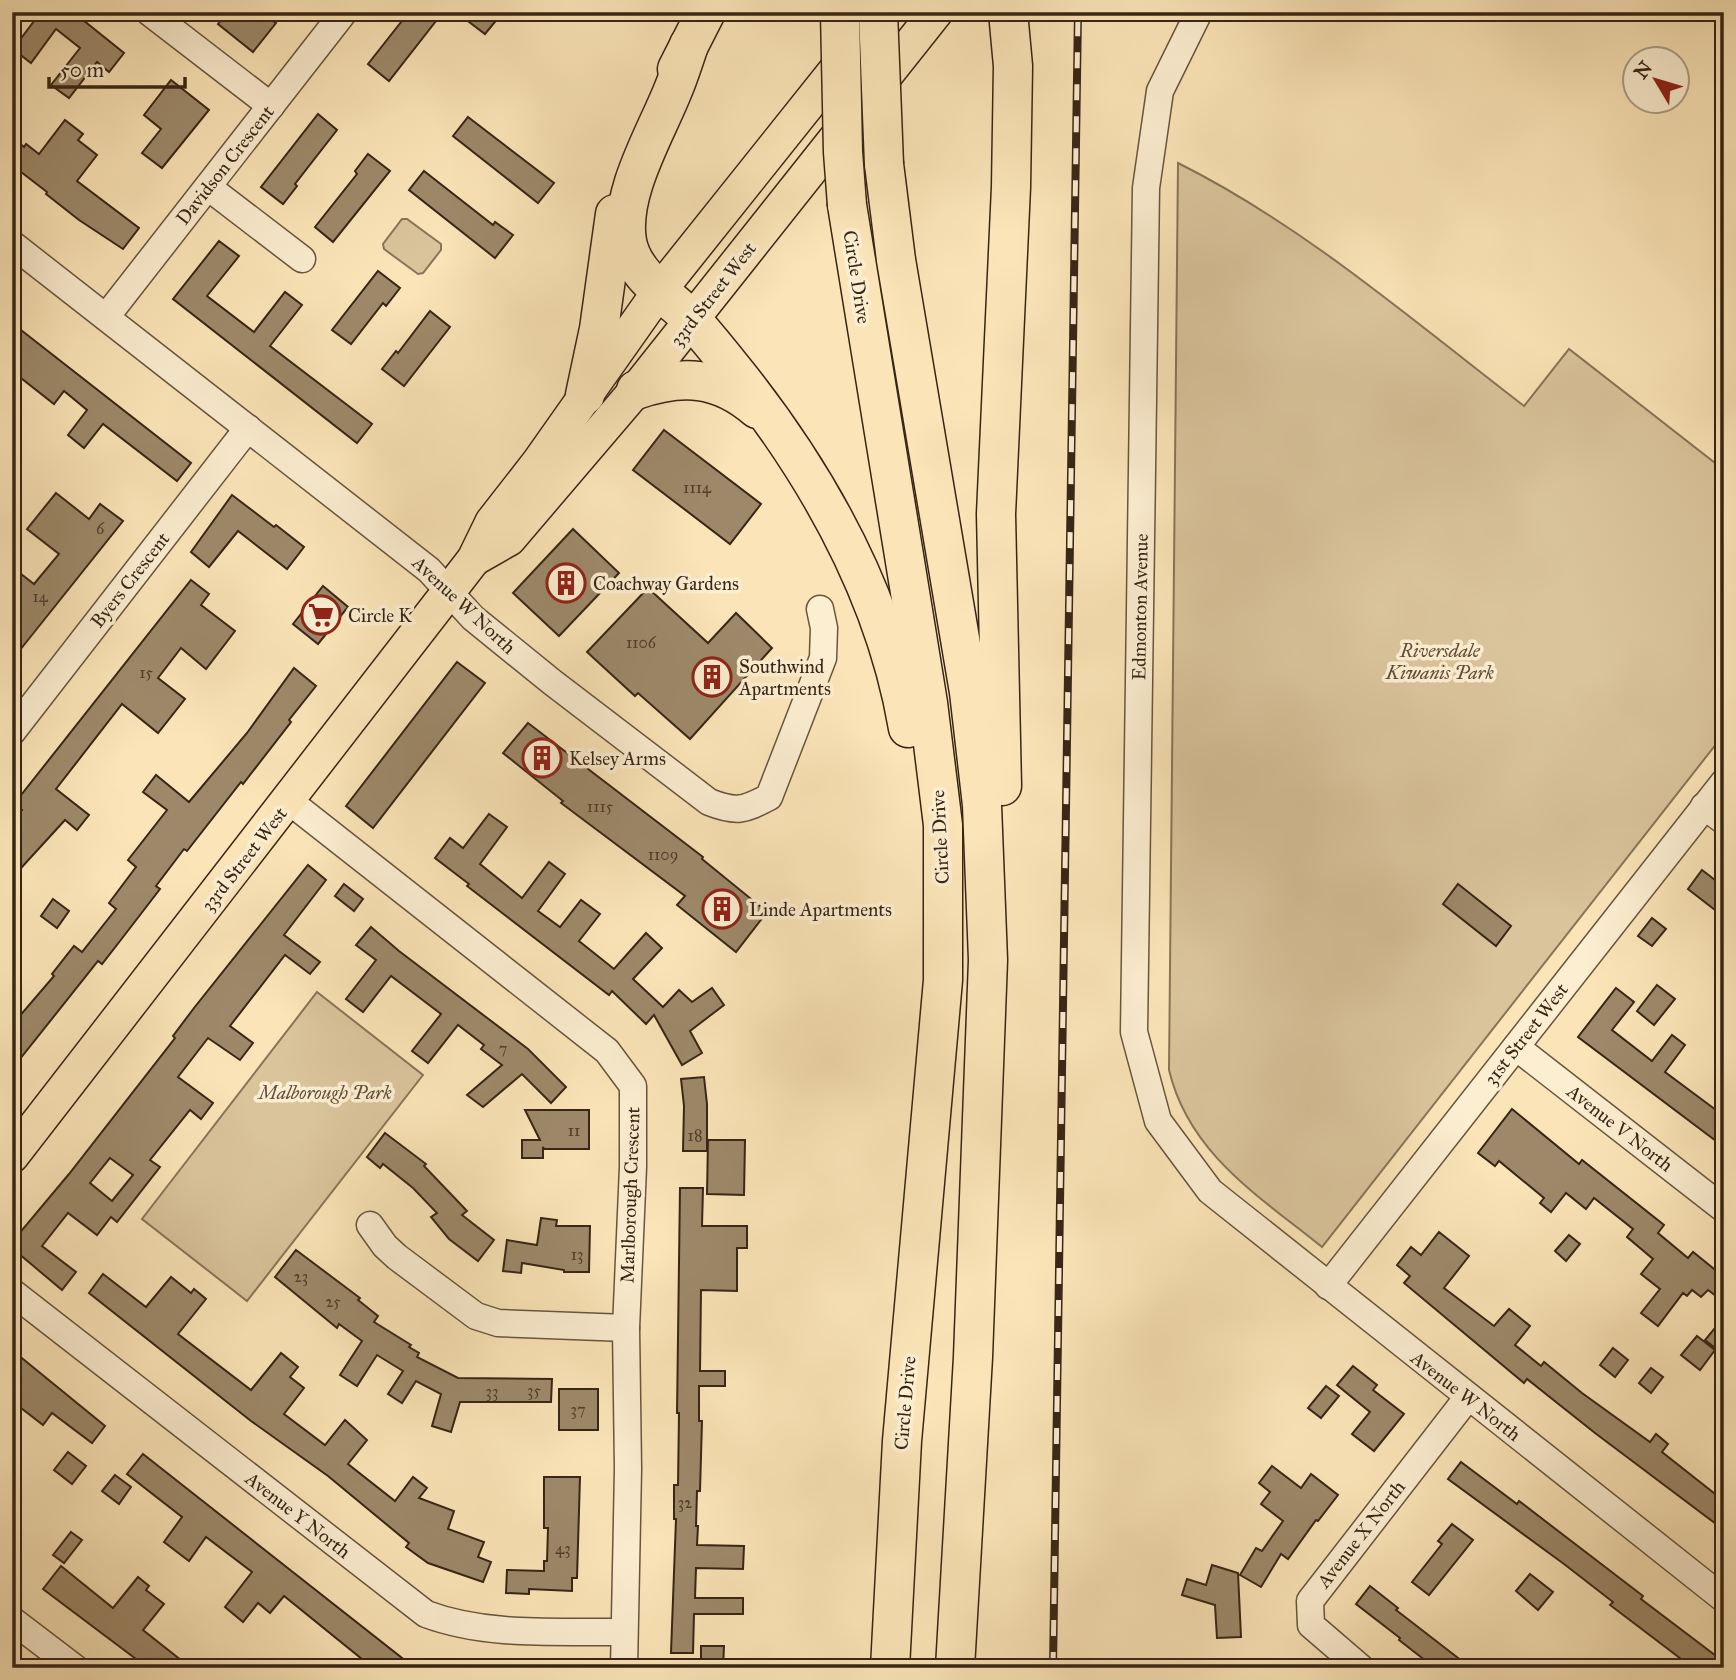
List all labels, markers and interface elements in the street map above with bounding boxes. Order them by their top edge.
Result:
scale bar [49,46,186,90]
north arrow [1620,46,1690,116]
text: N [1629,56,1657,83]
text: 50 m [60,57,105,83]
street label: Davidson Crescent [171,100,279,229]
street label: Circle Drive [838,229,876,325]
street label: 33rd Street West [665,237,761,351]
house number: 1114 [683,478,712,497]
house number: 6 [96,519,105,538]
street label: Byers Crescent [86,527,175,632]
street label: Edmonton Avenue [1127,533,1153,681]
street label: Avenue W North [407,551,521,659]
building icon: Coachway Gardens [545,562,587,604]
place label: Coachway Gardens [593,572,739,595]
house number: 14 [32,587,49,606]
supermarket icon: Circle K [300,594,342,636]
place label: Circle K [348,604,412,627]
house number: 1106 [626,633,657,652]
park label: Riversdale Kiwanis Park [1385,639,1494,684]
place label: Southwind Apartments [738,655,831,700]
building icon: Southwind Apartments [691,656,733,698]
house number: 15 [139,663,153,682]
building icon: Kelsey Arms [521,737,563,779]
place label: Kelsey Arms [569,747,666,770]
street label: Circle Drive [926,789,954,885]
house number: 1115 [587,797,614,816]
street label: 33rd Street West [196,802,292,916]
house number: 1109 [648,845,678,864]
building icon: Linde Apartments [701,888,743,930]
place label: Linde Apartments [749,898,892,921]
street label: 31st Street West [1479,978,1573,1090]
house number: 7 [499,1039,507,1058]
street label: Avenue V North [1562,1079,1678,1177]
park label: Malborough Park [256,1081,392,1104]
street label: Marlborough Crescent [615,1106,646,1284]
house number: 11 [568,1121,580,1140]
house number: 18 [688,1126,702,1145]
house number: 13 [571,1245,583,1264]
house number: 23 [294,1267,308,1286]
house number: 25 [325,1292,341,1311]
street label: Avenue W North [1406,1345,1526,1446]
street label: Circle Drive [889,1355,921,1451]
house number: 35 [527,1381,541,1400]
house number: 33 [486,1382,498,1401]
house number: 37 [571,1400,585,1419]
street label: Avenue Y North [240,1466,356,1563]
street label: Avenue X North [1311,1475,1410,1593]
house number: 32 [678,1493,692,1512]
house number: 43 [555,1539,571,1558]

